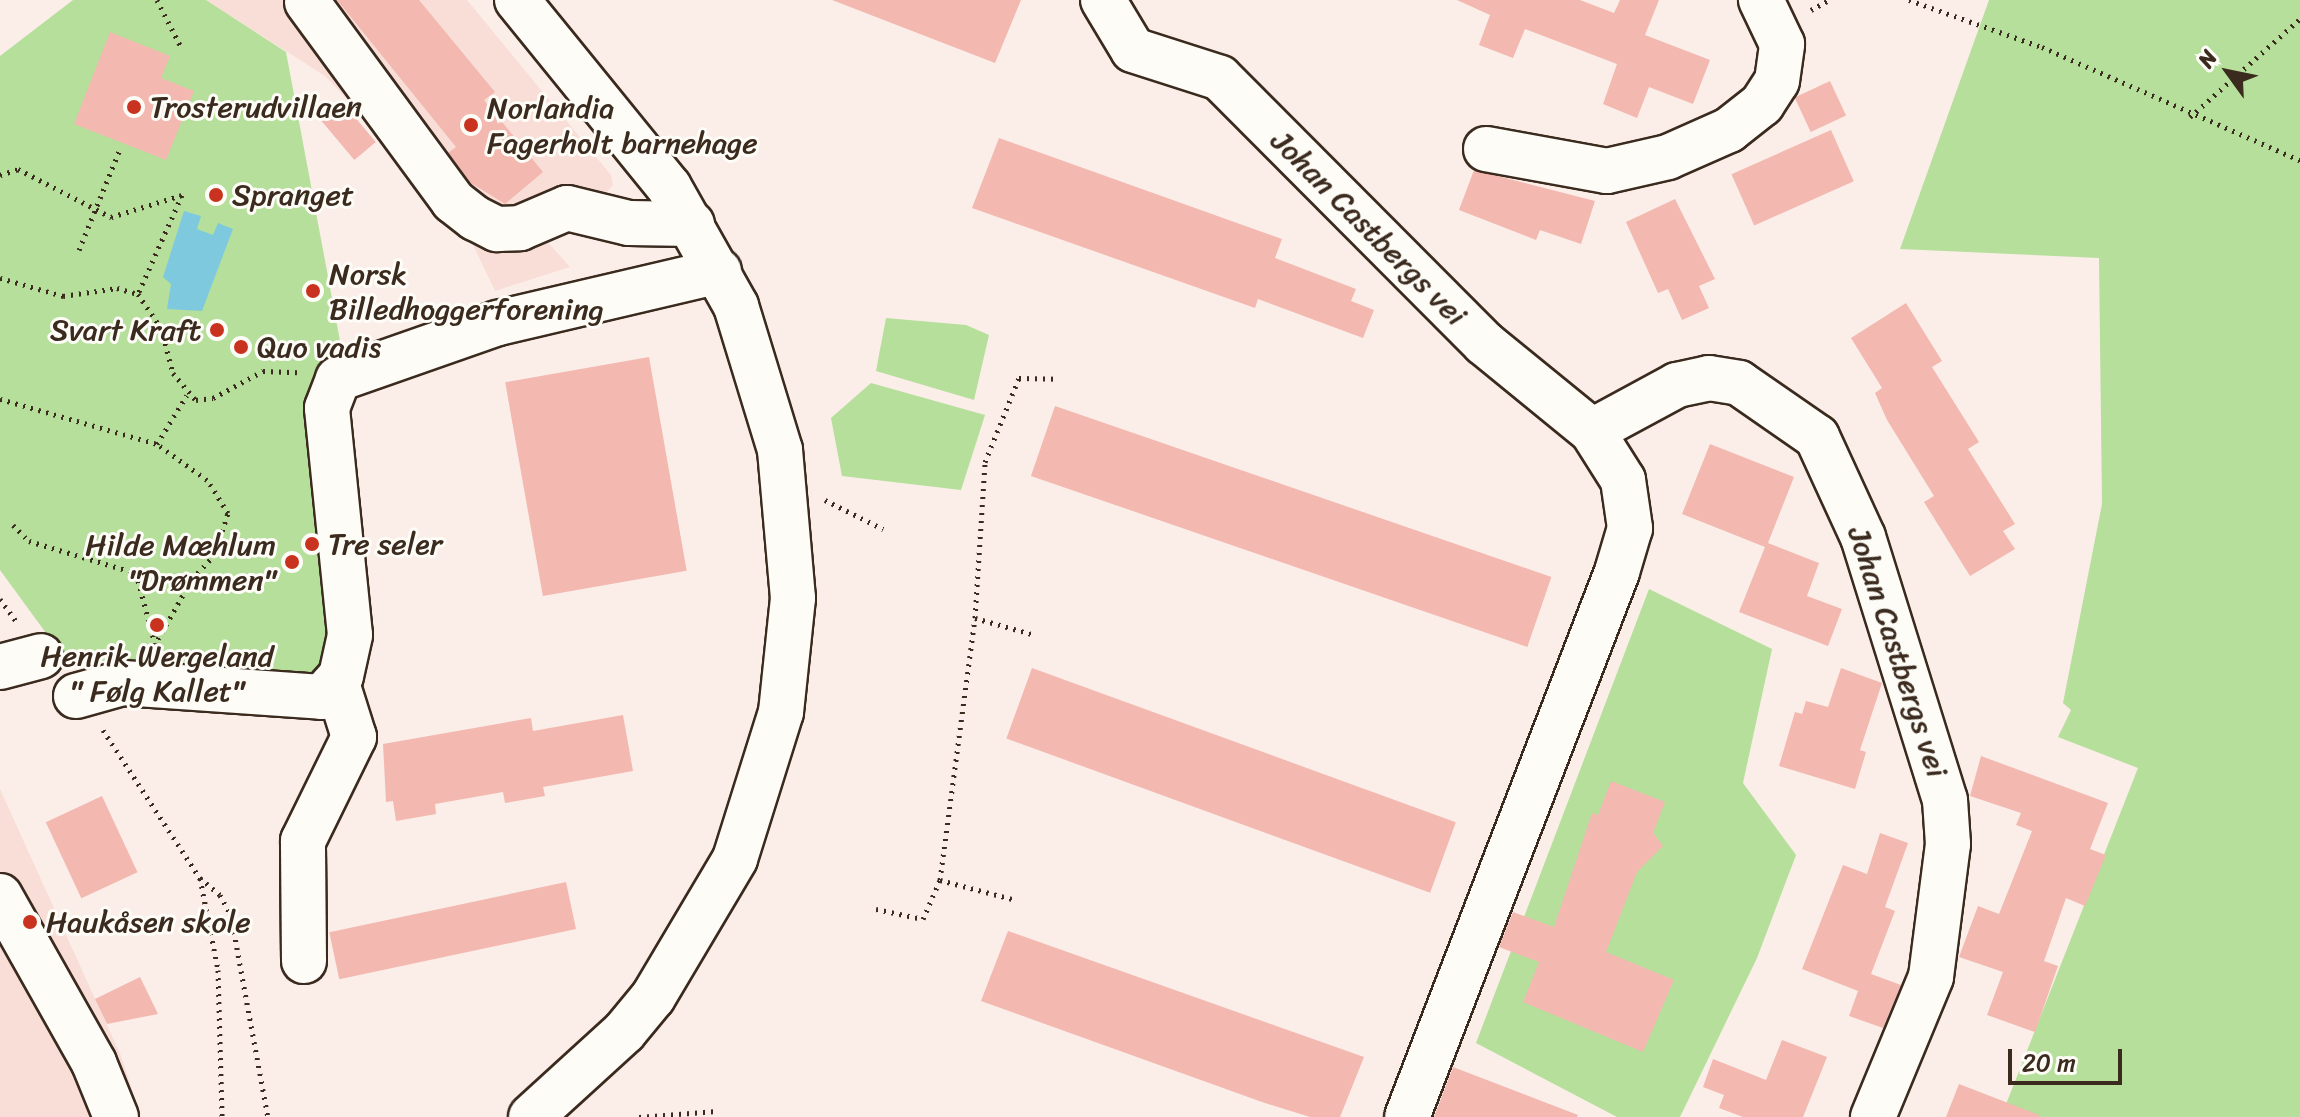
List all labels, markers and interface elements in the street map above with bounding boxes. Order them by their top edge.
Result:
north arrow [2188,32,2268,112]
text: N [2187,42,2228,76]
place label: Trosterudvillaen [150,89,362,125]
place label: Norlandia Fagerholt barnehage [487,90,758,160]
marker: Trosterudvillaen [125,98,143,116]
marker: Norlandia Fagerholt barnehage [462,116,480,134]
street label: Johan Castbergs vei [1264,123,1474,333]
place label: Spranget [232,177,354,213]
marker: Spranget [207,186,225,204]
place label: Norsk Billedhoggerforening [329,256,604,326]
marker: Norsk Billedhoggerforening [304,282,322,300]
place label: Svart Kraft [50,312,201,348]
marker: Svart Kraft [208,321,226,339]
place label: Quo vadis [257,329,381,365]
marker: Quo vadis [232,338,250,356]
street label: Johan Castbergs vei [1840,522,1956,782]
place label: Tre seler [328,526,443,562]
place label: Hilde Mæhlum "Drømmen" [86,527,276,598]
marker: Tre seler [303,535,321,553]
marker: Hilde Mæhlum "Drømmen" [283,553,301,571]
marker: Henrik Wergeland " Følg Kallet" [148,616,166,634]
place label: Henrik Wergeland " Følg Kallet" [40,638,274,708]
place label: Haukåsen skole [46,904,251,940]
marker: Haukåsen skole [21,913,39,931]
scale bar [2012,1033,2126,1083]
text: 20 m [2022,1042,2076,1084]

